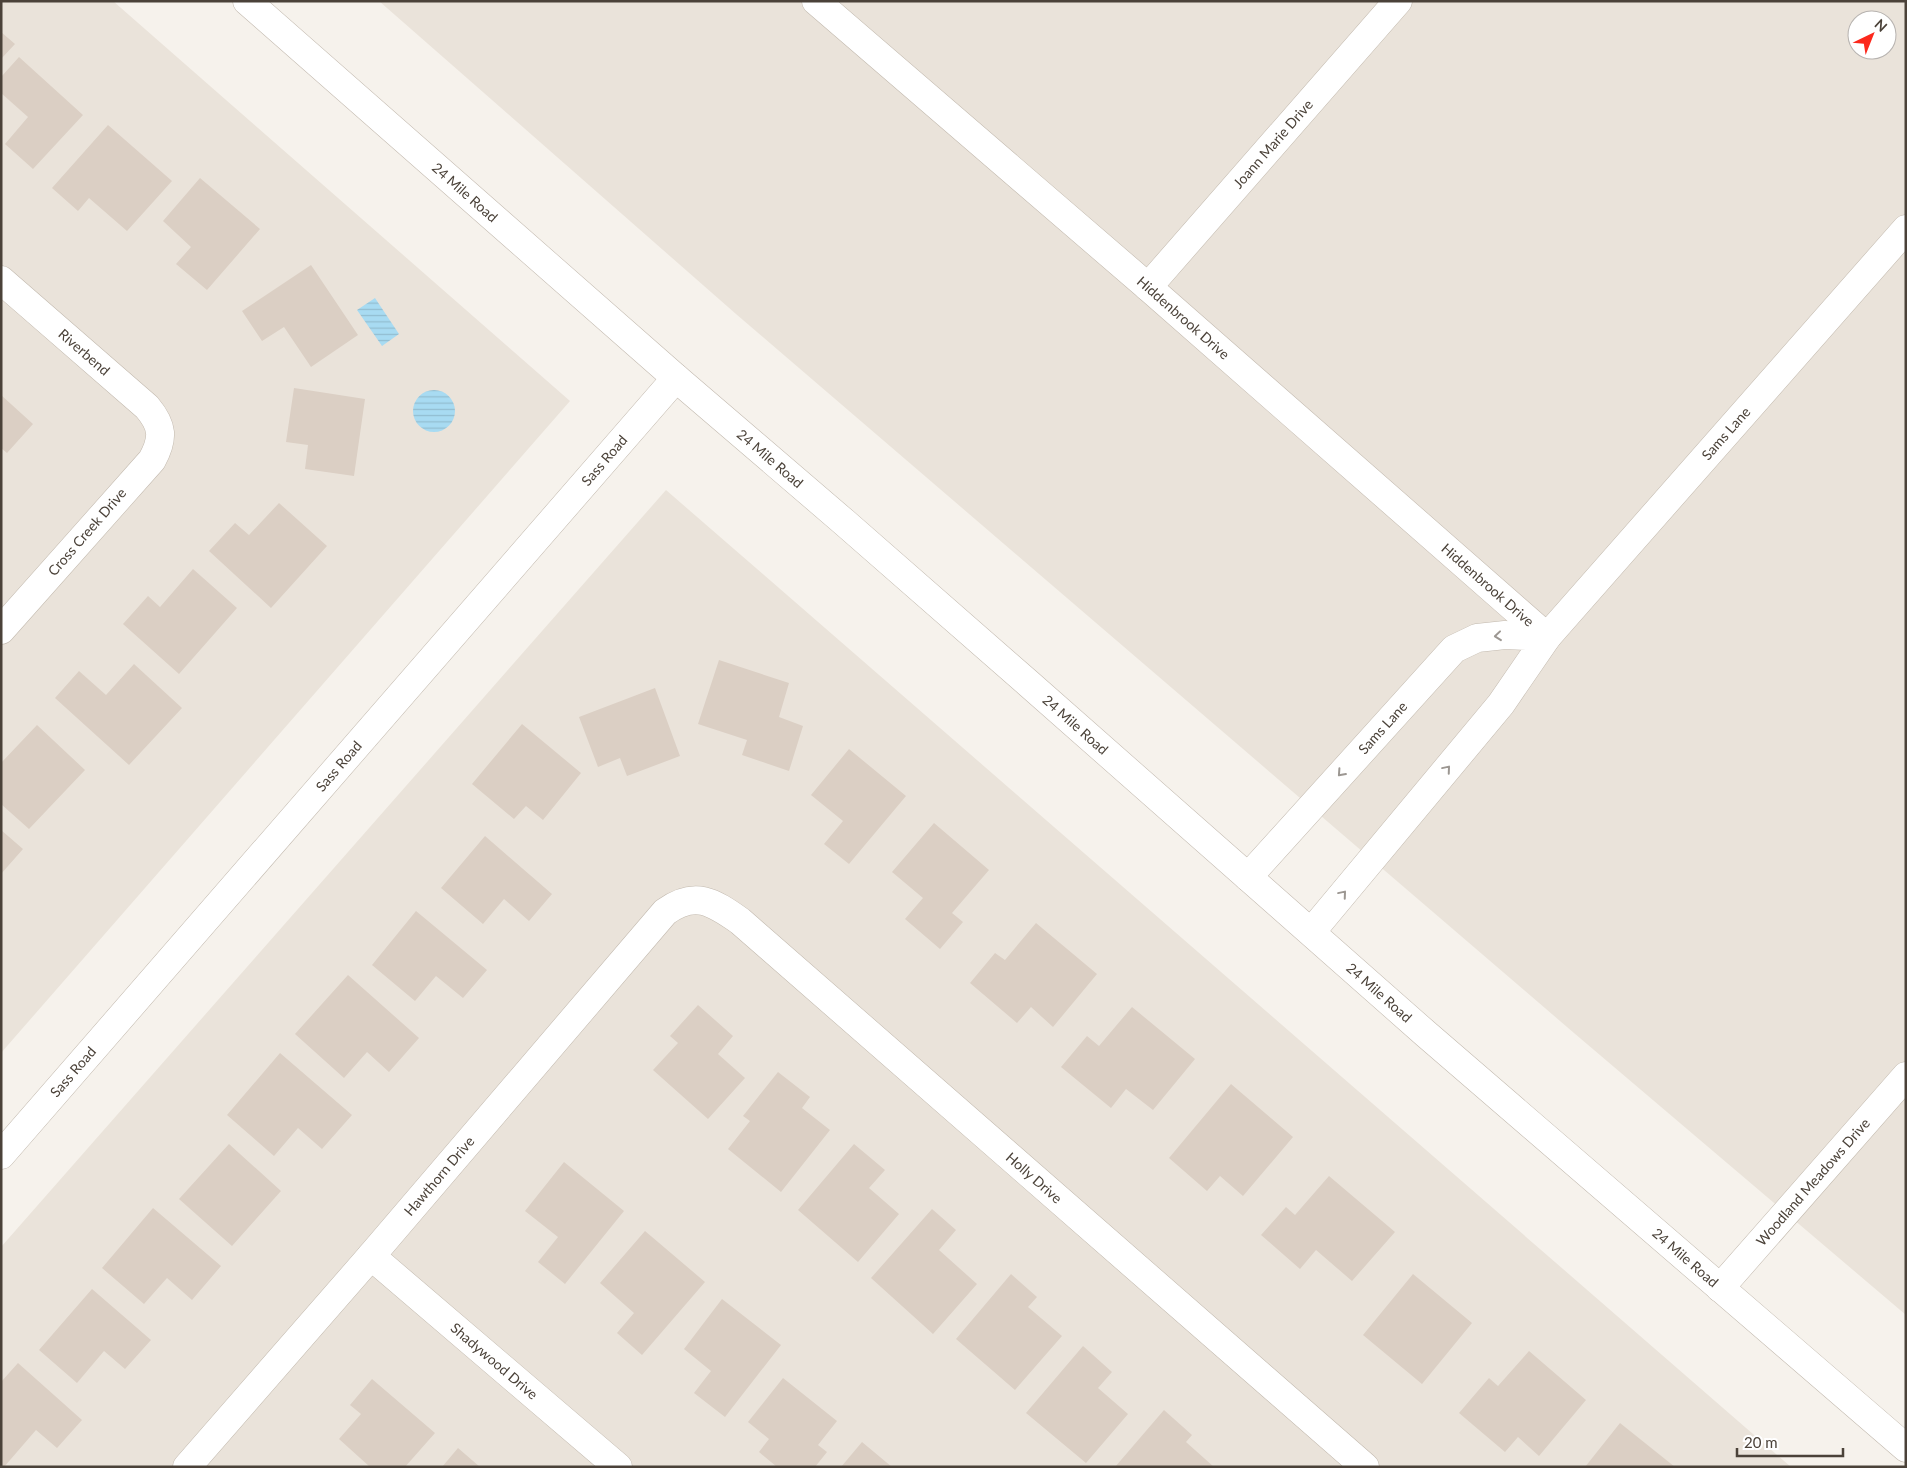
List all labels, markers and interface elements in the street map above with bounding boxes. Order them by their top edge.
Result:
north arrow [1847,10,1897,60]
text: N [1871,15,1891,35]
street label: Joann Marie Drive [1229,96,1316,192]
street label: 24 Mile Road [429,159,501,225]
street label: Hiddenbrook Drive [1134,272,1233,363]
street label: Riverbend [55,325,113,379]
street label: Sams Lane [1698,403,1754,463]
street label: 24 Mile Road [734,425,807,491]
street label: Sass Road [577,431,630,489]
street label: Cross Creek Drive [44,484,129,579]
street label: Hiddenbrook Drive [1438,539,1538,630]
one-way arrow [1494,630,1502,641]
street label: 24 Mile Road [1039,691,1112,758]
street label: Sams Lane [1354,698,1410,757]
street label: Sass Road [312,737,365,795]
one-way arrow [1441,766,1449,775]
one-way arrow [1338,768,1347,777]
one-way arrow [1337,891,1345,900]
street label: 24 Mile Road [1343,959,1416,1026]
street label: Sass Road [46,1043,99,1100]
street label: Woodland Meadows Drive [1752,1114,1873,1249]
street label: Hawthorn Drive [400,1133,478,1219]
street label: Holly Drive [1003,1148,1066,1207]
street label: 24 Mile Road [1649,1224,1722,1290]
street label: Shadywood Drive [448,1319,541,1403]
scale bar [1737,1426,1843,1458]
text: 20 m [1744,1433,1778,1451]

